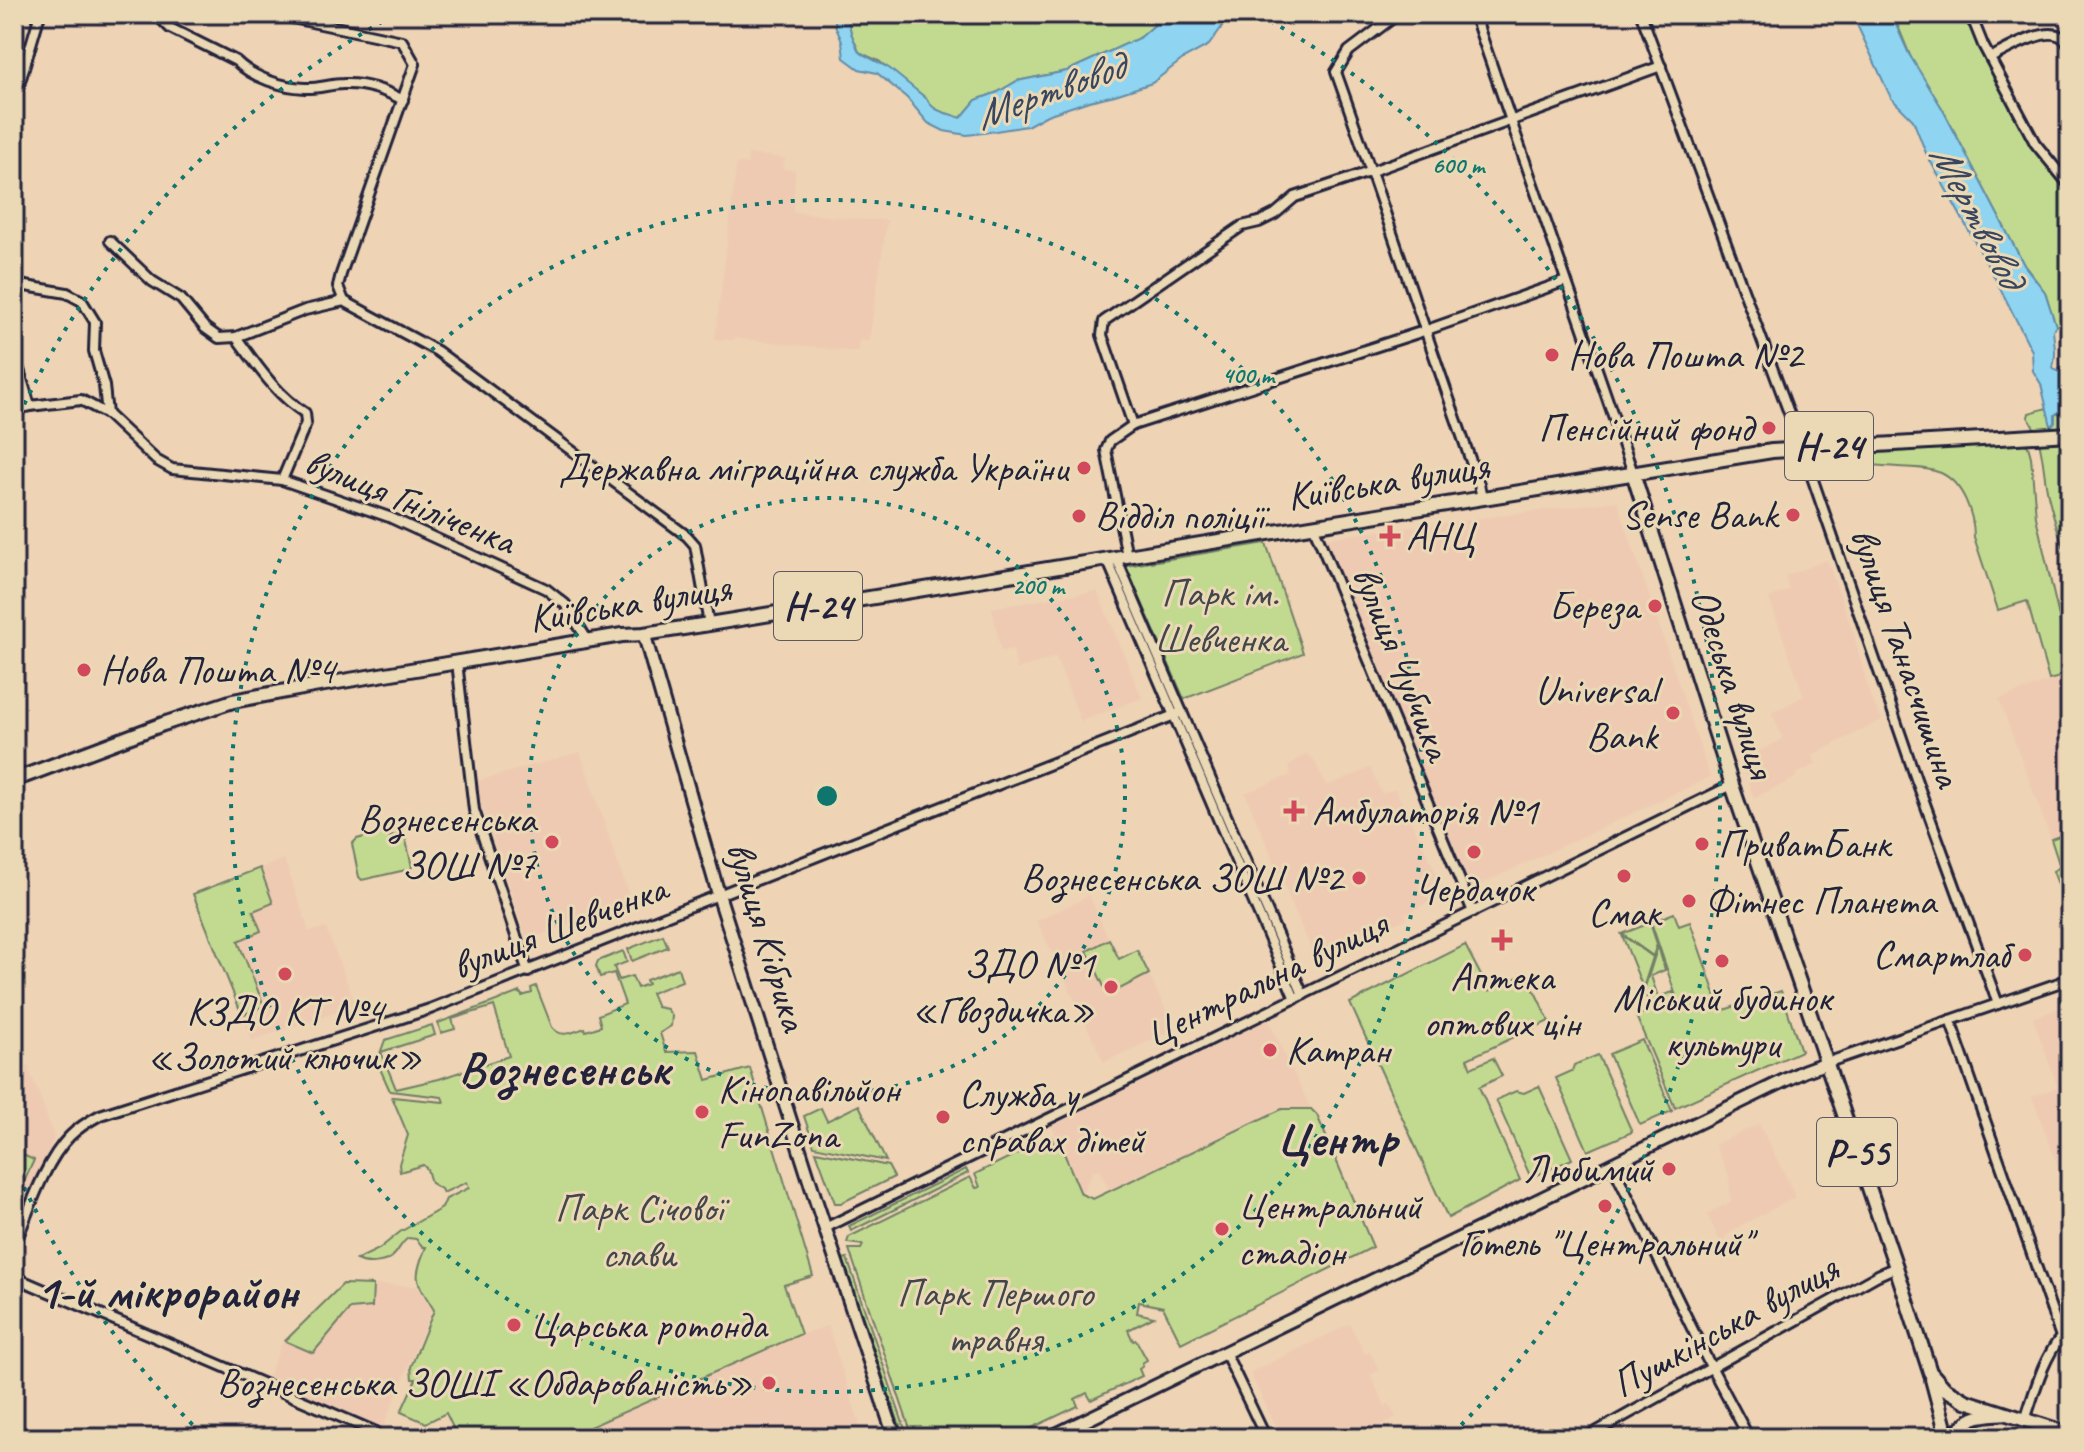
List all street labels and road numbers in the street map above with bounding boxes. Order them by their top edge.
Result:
road number: Н-24 [1785,412,1873,480]
street label: вулиця Гніліченка [298,436,525,567]
street label: Київська вулиця [1284,440,1494,522]
street label: вулиця Танасчишина [1838,521,1975,796]
street label: вулиця Чубчика [1340,559,1465,771]
street label: Київська вулиця [526,562,736,644]
road number: Н-24 [774,572,862,640]
street label: Одеська вулиця [1679,582,1788,786]
street label: вулиця Кібрика [715,835,820,1039]
street label: вулиця Шевченка [445,862,677,991]
street label: Центральна вулиця [1137,897,1398,1059]
road number: Р-55 [1817,1118,1897,1186]
street label: Пушкінська вулиця [1603,1242,1848,1409]

